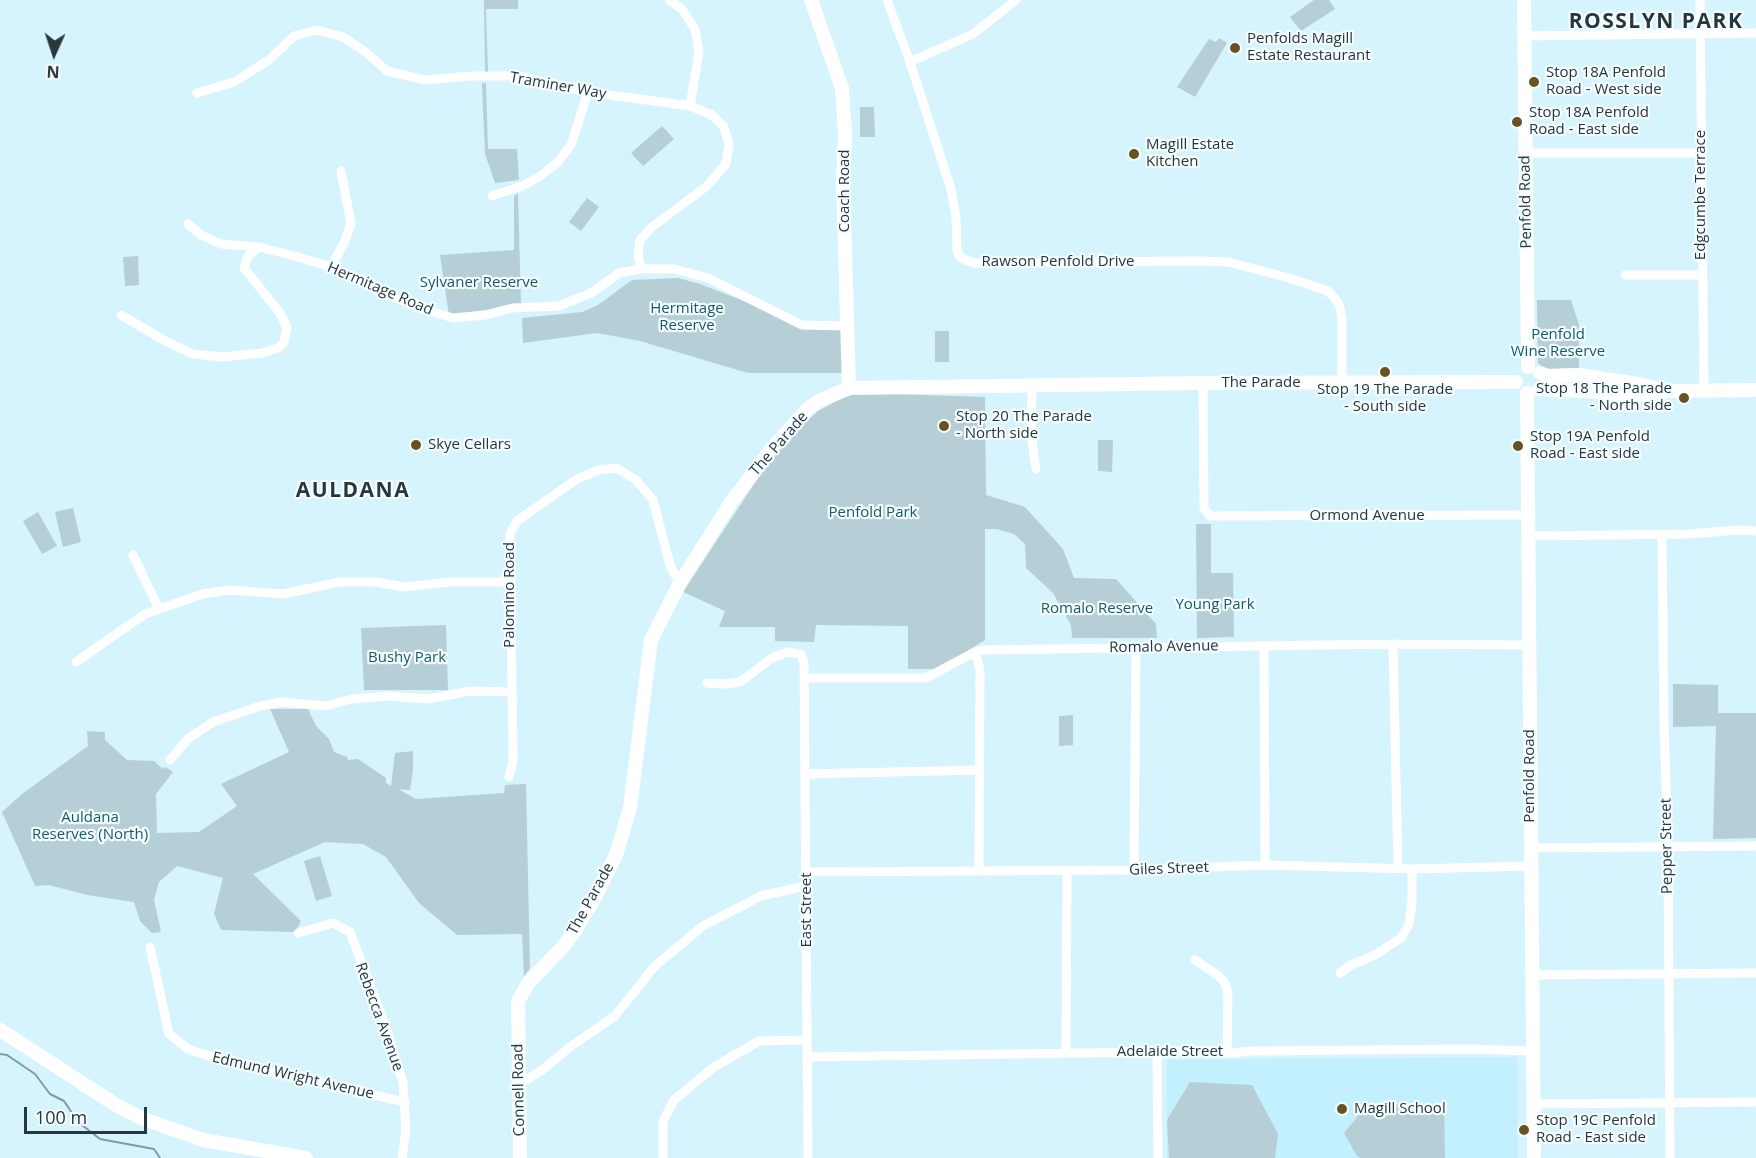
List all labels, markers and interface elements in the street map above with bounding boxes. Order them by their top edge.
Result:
district label: ROSSLYN PARK [1569,9,1743,35]
north arrow [24,24,84,84]
place label: Penfolds Magill Estate Restaurant [1247,30,1371,65]
marker: Penfolds Magill Estate Restaurant [1228,41,1242,55]
text: N [46,61,60,83]
place label: Stop 18A Penfold Road - West side [1546,64,1666,99]
street label: Traminer Way [508,69,608,103]
marker: Stop 18A Penfold Road - West side [1527,75,1541,89]
place label: Stop 18A Penfold Road - East side [1529,104,1649,139]
marker: Stop 18A Penfold Road - East side [1510,115,1524,129]
street label: Edgcumbe Terrace [1692,130,1710,260]
place label: Magill Estate Kitchen [1146,136,1234,171]
marker: Magill Estate Kitchen [1127,147,1141,161]
street label: Coach Road [836,150,854,232]
street label: Penfold Road [1516,155,1536,249]
street label: Rawson Penfold Drive [982,253,1134,271]
street label: Hermitage Road [324,259,436,319]
park label: Sylvaner Reserve [420,274,538,292]
park label: Hermitage Reserve [650,300,724,335]
park label: Penfold Wine Reserve [1511,326,1605,361]
marker: Stop 19 The Parade - South side [1378,365,1392,379]
street label: The Parade [1221,374,1301,392]
place label: Stop 18 The Parade - North side [1536,380,1672,415]
place label: Stop 19 The Parade - South side [1317,381,1453,416]
marker: Stop 18 The Parade - North side [1677,391,1691,405]
street label: The Parade [746,408,812,480]
place label: Stop 20 The Parade - North side [956,408,1092,443]
marker: Stop 20 The Parade - North side [937,419,951,433]
place label: Stop 19A Penfold Road - East side [1530,428,1650,463]
place label: Skye Cellars [428,436,511,454]
marker: Skye Cellars [409,438,423,452]
marker: Stop 19A Penfold Road - East side [1511,439,1525,453]
district label: AULDANA [296,478,410,504]
park label: Penfold Park [829,504,917,522]
street label: Ormond Avenue [1309,507,1425,525]
street label: Palomino Road [501,542,519,648]
park label: Young Park [1175,596,1255,614]
park label: Romalo Reserve [1041,600,1153,618]
street label: Romalo Avenue [1109,637,1219,657]
park label: Bushy Park [368,649,446,667]
street label: Penfold Road [1521,729,1539,823]
street label: Pepper Street [1657,798,1677,894]
park label: Auldana Reserves (North) [32,809,148,844]
street label: Giles Street [1129,859,1209,879]
street label: The Parade [564,860,618,938]
street label: East Street [798,873,816,947]
street label: Rebecca Avenue [351,960,407,1074]
street label: Adelaide Street [1117,1043,1223,1061]
street label: Connell Road [509,1044,529,1136]
street label: Edmund Wright Avenue [210,1049,376,1103]
scale bar [27,1095,150,1133]
place label: Magill School [1354,1100,1446,1118]
marker: Magill School [1335,1102,1349,1116]
text: 100 m [35,1105,87,1129]
place label: Stop 19C Penfold Road - East side [1536,1112,1656,1147]
marker: Stop 19C Penfold Road - East side [1517,1123,1531,1137]

